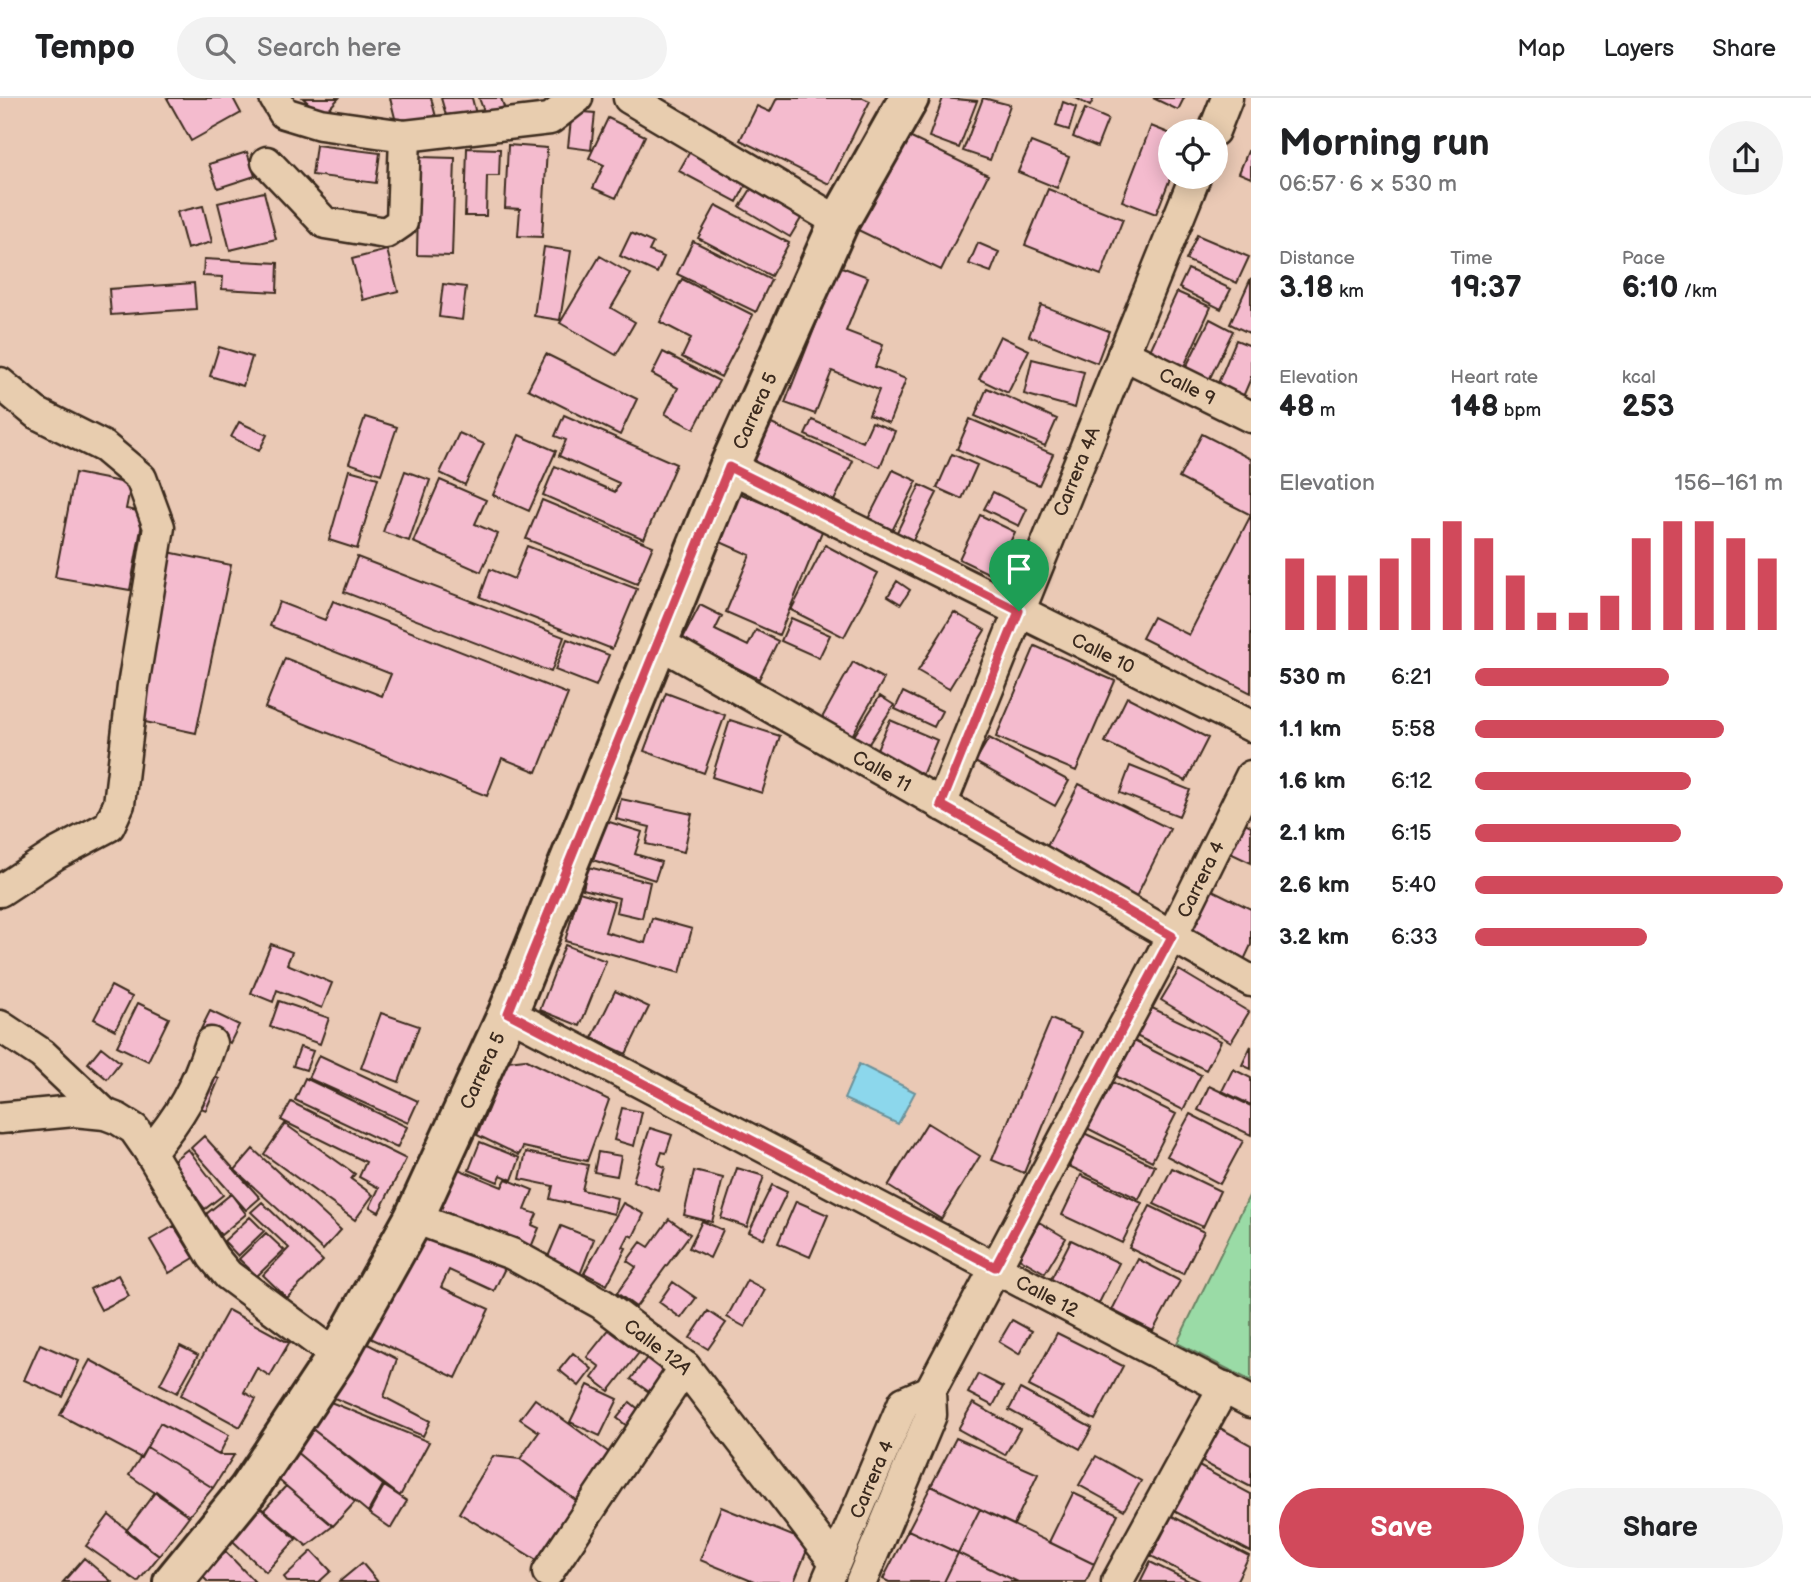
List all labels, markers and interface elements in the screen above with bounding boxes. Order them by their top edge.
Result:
search box [177,17,667,80]
text: Tempo [35,28,135,68]
icon: search [201,29,239,67]
text: Search here [257,33,401,64]
text: Map [1517,34,1565,63]
text: Layers [1603,34,1674,63]
text: Share [1712,34,1776,63]
map controls [1158,119,1228,189]
button: locate [1158,119,1228,189]
text: Morning run [1279,121,1490,166]
button: share [1709,121,1783,195]
text: 06:57 · 6 × 530 m [1279,170,1457,198]
text: Distance [1279,247,1355,270]
text: Time [1450,247,1492,270]
text: Pace [1622,247,1665,270]
text: 3.18 [1279,270,1334,306]
text: 19:37 [1450,270,1522,306]
text: 6:10 [1622,270,1678,306]
text: km [1334,280,1364,303]
text: /km [1678,280,1717,303]
street label: Calle 9 [1155,364,1219,411]
text: Elevation [1279,366,1358,389]
text: Heart rate [1450,366,1538,389]
text: kcal [1622,366,1656,389]
street label: Carrera 5 [728,369,783,453]
text: 48 [1279,389,1315,425]
text: 148 [1450,389,1499,425]
text: 253 [1622,389,1674,425]
text: m [1315,399,1336,422]
text: bpm [1499,399,1541,422]
street label: Carrera 4A [1049,423,1106,520]
text: Elevation [1279,469,1375,497]
text: 156–161 m [1675,469,1783,497]
pin [989,539,1049,611]
icon: arrive [1000,550,1038,588]
street label: Calle 10 [1067,629,1138,679]
text: 530 m [1279,663,1346,691]
text: 6:21 [1391,663,1432,691]
text: 1.1 km [1279,715,1341,743]
text: 5:58 [1391,715,1435,743]
street label: Calle 11 [848,746,915,798]
text: 1.6 km [1279,767,1346,795]
text: 6:12 [1391,767,1432,795]
text: 2.1 km [1279,819,1345,847]
text: 6:15 [1391,819,1432,847]
street label: Carrera 4 [1173,837,1230,922]
text: 2.6 km [1279,871,1350,899]
text: 5:40 [1391,871,1436,899]
text: 3.2 km [1279,923,1349,951]
text: 6:33 [1391,923,1438,951]
street label: Carrera 5 [455,1029,511,1113]
street label: Calle 12 [1012,1271,1083,1323]
street label: Calle 12A [619,1315,697,1380]
street label: Carrera 4 [846,1437,899,1522]
button: Save [1279,1488,1524,1568]
button: Share [1538,1488,1783,1568]

